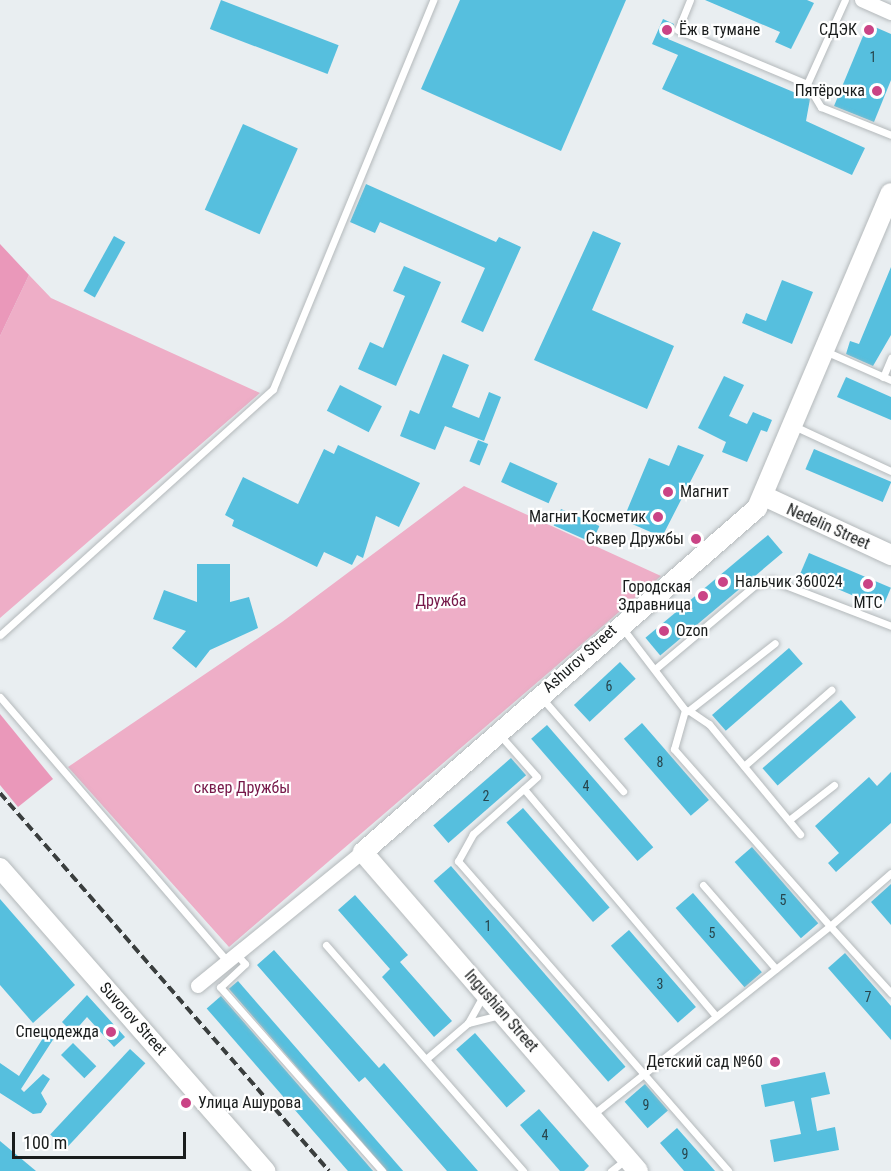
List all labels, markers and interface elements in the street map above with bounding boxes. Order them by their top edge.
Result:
place label: Ёж в тумане [679,20,760,40]
place label: СДЭК [819,20,857,40]
marker: Ёж в тумане [660,23,674,37]
marker: СДЭК [862,23,876,37]
house number: 1 [870,49,876,65]
place label: Пятёрочка [795,81,865,101]
marker: Пятёрочка [870,84,884,98]
place label: Магнит [680,482,729,502]
marker: Магнит [661,485,675,499]
street label: Nedelin Street [783,500,873,554]
place label: Магнит Косметик [529,507,646,527]
marker: Магнит Косметик [651,510,665,524]
place label: Сквер Дружбы [586,529,684,549]
marker: Сквер Дружбы [689,532,703,546]
place label: Нальчик 360024 [735,572,843,592]
marker: Нальчик 360024 [716,575,730,589]
place label: Городская Здравница [618,577,691,615]
marker: МТС [861,577,875,591]
marker: Городская Здравница [696,589,710,603]
park label: Дружба [415,591,467,611]
place label: МТС [853,593,883,613]
street label: Ashurov Street [539,621,621,697]
place label: Ozon [676,621,708,641]
marker: Ozon [657,624,671,638]
house number: 6 [606,678,612,694]
house number: 8 [657,754,663,770]
park label: сквер Дружбы [194,778,290,798]
house number: 4 [583,778,589,794]
house number: 2 [483,788,489,804]
house number: 5 [780,892,786,908]
house number: 1 [485,918,491,934]
house number: 5 [709,925,715,941]
street label: Ingushian Street [460,966,542,1056]
house number: 3 [657,976,663,992]
street label: Suvorov Street [95,979,171,1059]
house number: 7 [865,989,871,1005]
place label: Спецодежда [16,1022,99,1042]
marker: Спецодежда [104,1025,118,1039]
place label: Детский сад №60 [647,1052,763,1072]
marker: Детский сад №60 [768,1055,782,1069]
place label: Улица Ашурова [198,1093,301,1113]
marker: Улица Ашурова [179,1096,193,1110]
house number: 9 [643,1097,649,1113]
scale bar [15,1120,189,1158]
house number: 4 [542,1127,548,1143]
text: 100 m [23,1132,67,1153]
house number: 9 [682,1146,688,1162]

